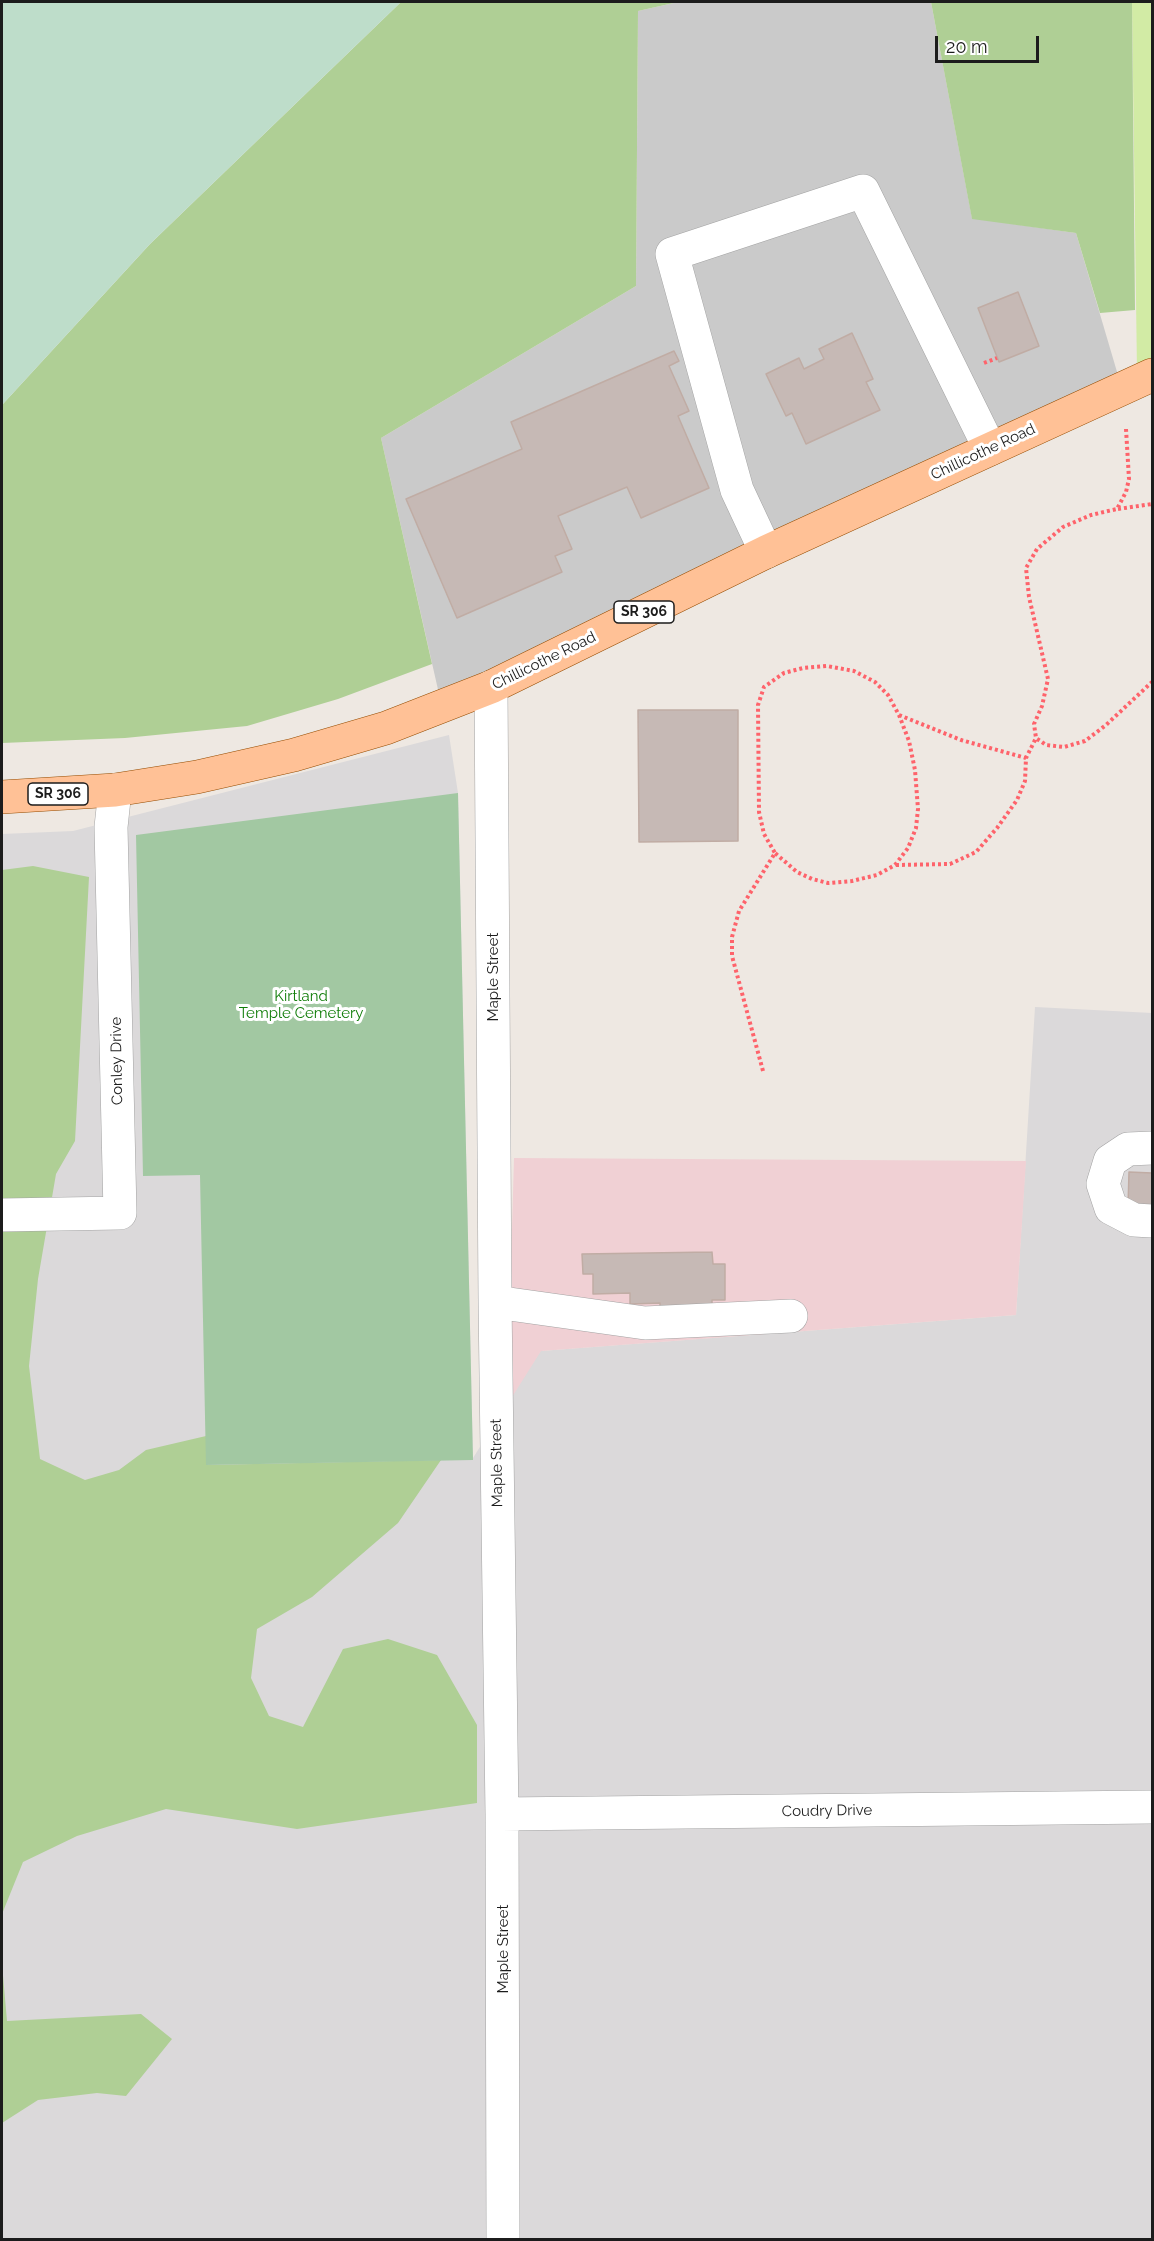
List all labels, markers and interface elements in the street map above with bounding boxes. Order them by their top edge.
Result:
scale bar [938,24,1042,62]
text: 20 m [946,36,988,57]
street label: Chillicothe Road [928,420,1038,484]
road number: SR 306 [614,601,674,623]
street label: Chillicothe Road [489,628,599,694]
road number: SR 306 [28,783,88,805]
street label: Maple Street [484,933,502,1021]
park label: Kirtland Temple Cemetery [239,987,363,1022]
street label: Conley Drive [107,1017,127,1105]
street label: Maple Street [487,1418,507,1508]
street label: Coudry Drive [782,1801,872,1821]
street label: Maple Street [494,1905,512,1993]

